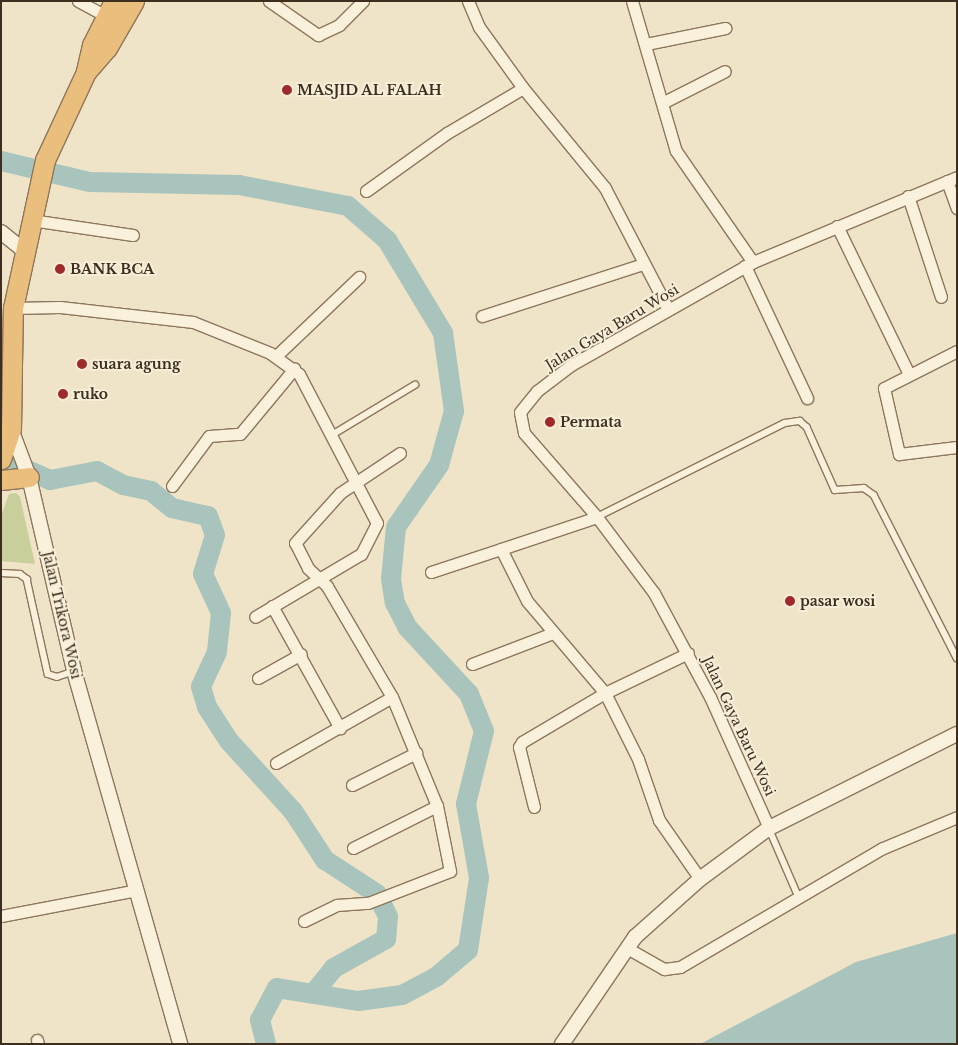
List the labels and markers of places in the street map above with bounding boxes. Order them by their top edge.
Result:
place label: MASJID AL FALAH [297,82,443,98]
marker: MASJID AL FALAH [281,84,293,96]
place label: BANK BCA [70,261,155,277]
marker: BANK BCA [54,263,66,275]
place label: suara agung [92,356,180,372]
marker: suara agung [76,358,88,370]
place label: ruko [73,386,108,402]
marker: ruko [57,388,69,400]
place label: Permata [560,414,622,430]
marker: Permata [544,416,556,428]
place label: pasar wosi [800,593,876,609]
marker: pasar wosi [784,595,796,607]

